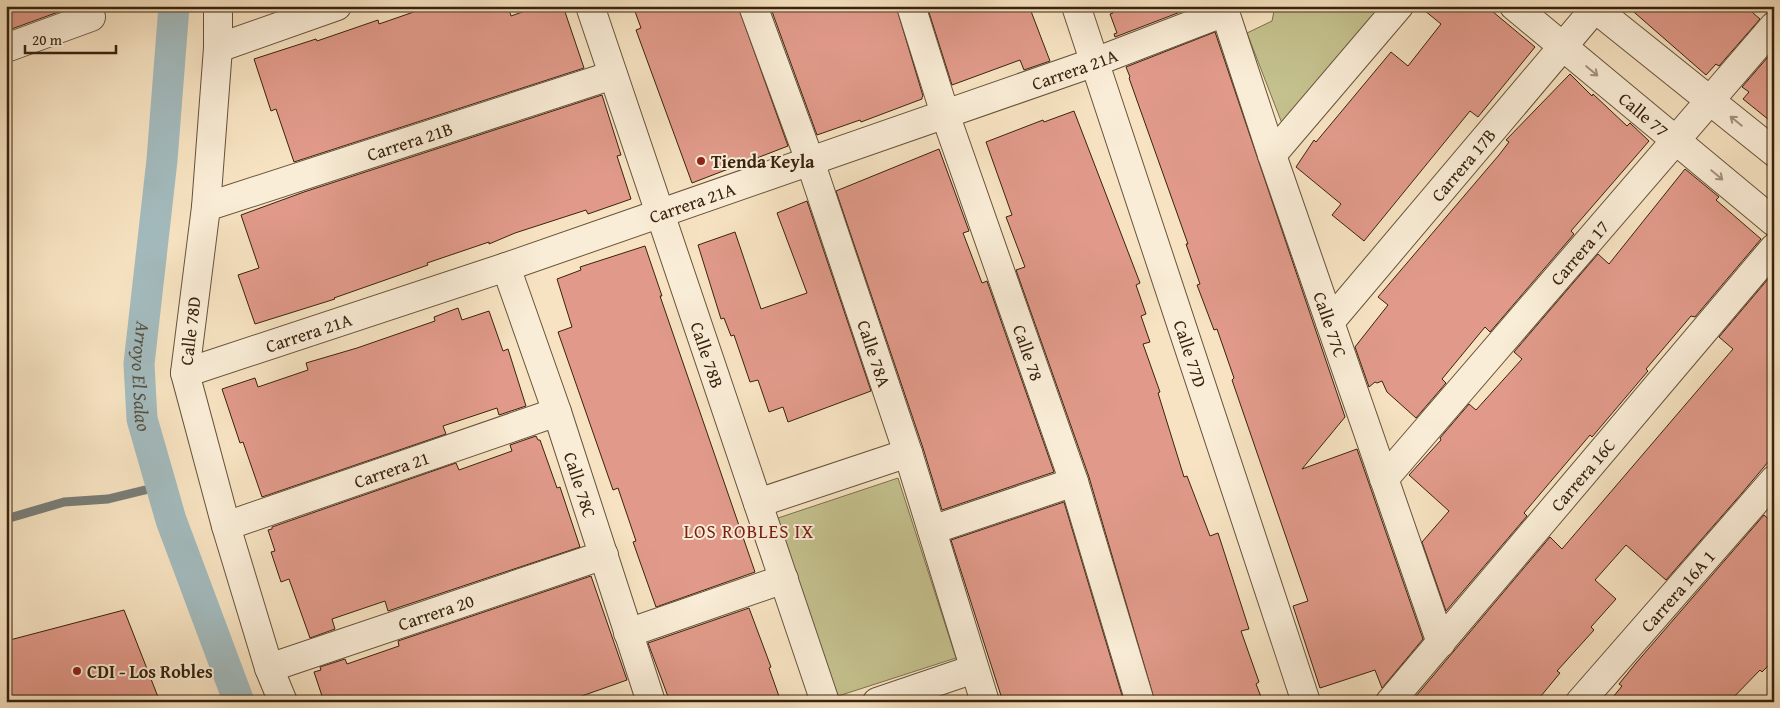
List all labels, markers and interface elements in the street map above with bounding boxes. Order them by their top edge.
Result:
scale bar [25,22,116,54]
text: 20 m [32,29,63,50]
street label: Carrera 21A [1028,41,1121,97]
one-way arrow [1586,65,1599,76]
street label: Calle 77 [1613,85,1675,143]
street label: Carrera 21B [363,114,456,167]
one-way arrow [1730,116,1743,127]
street label: Carrera 17B [1424,122,1502,207]
place label: Tienda Keyla [711,148,815,175]
marker: Tienda Keyla [695,155,707,167]
one-way arrow [1711,169,1724,180]
street label: Carrera 21A [645,175,739,230]
street label: Carrera 17 [1543,214,1615,291]
street label: Calle 77C [1307,288,1355,361]
street label: Calle 78D [172,295,208,367]
street label: Carrera 21A [262,305,355,359]
street label: Calle 78A [851,316,898,390]
street label: Calle 77D [1167,316,1215,391]
street label: Calle 78B [684,318,731,391]
water label: Arroyo El Salao [125,319,159,434]
street label: Calle 78 [1006,321,1051,384]
street label: Carrera 16C [1544,432,1621,517]
street label: Carrera 21 [350,443,433,495]
street label: Calle 78C [557,448,604,521]
district label: LOS ROBLES IX [684,517,814,545]
street label: Carrera 16A 1 [1634,543,1721,638]
street label: Carrera 20 [394,586,478,637]
place label: CDI - Los Robles [87,658,213,685]
marker: CDI - Los Robles [71,665,83,677]

